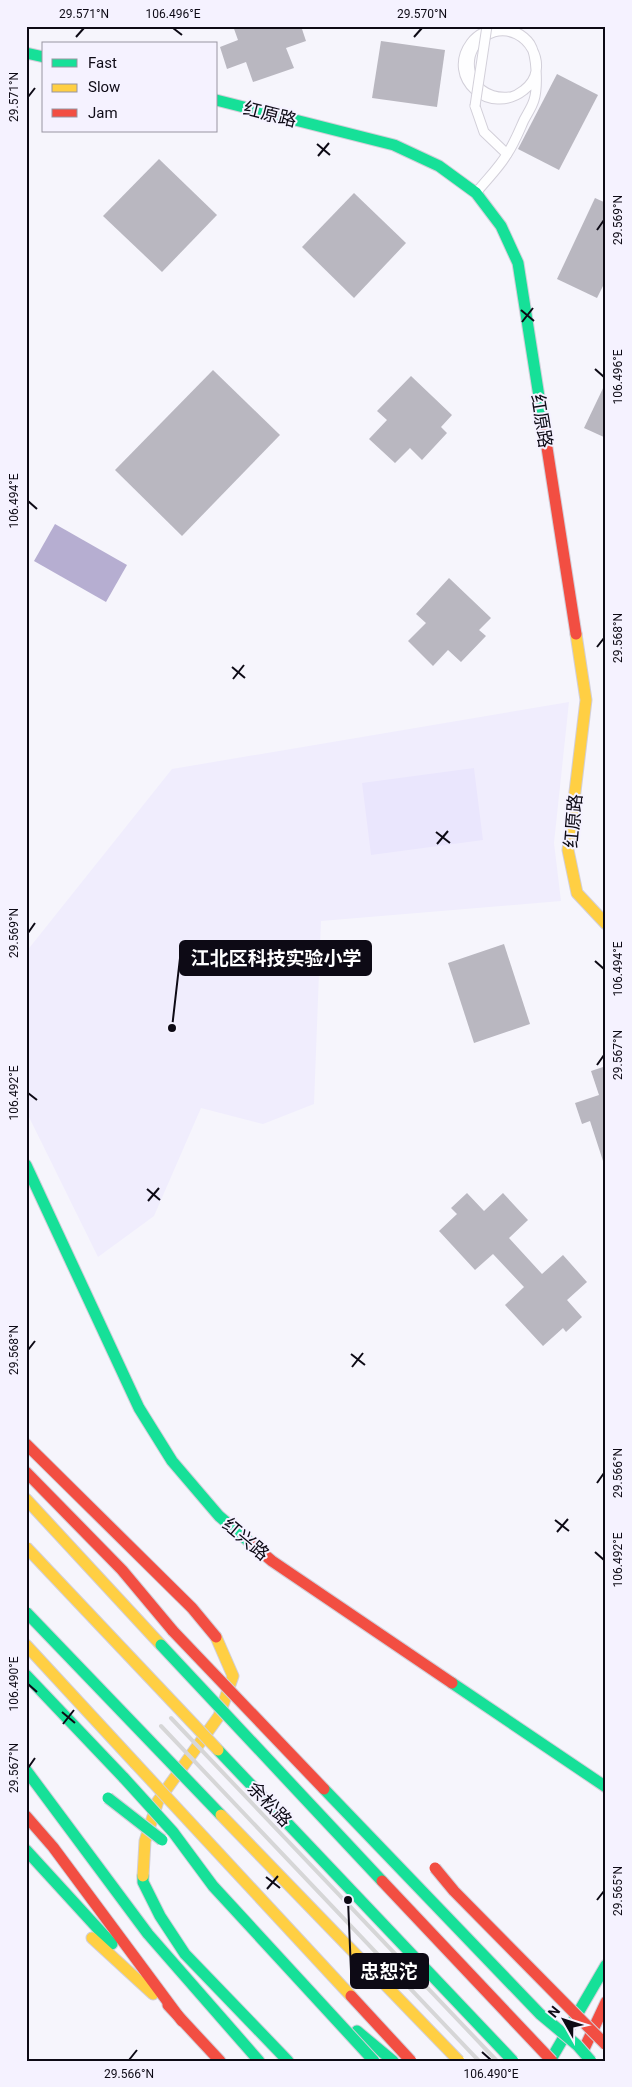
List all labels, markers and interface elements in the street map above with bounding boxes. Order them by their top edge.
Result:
text: 29.571°N [59,7,109,21]
text: 106.496°E [146,7,201,21]
text: 29.570°N [397,7,447,21]
legend [42,42,218,132]
text: Fast [88,54,117,72]
text: 29.571°N [7,72,21,122]
text: Slow [88,78,120,96]
street label: 红原路 [241,97,299,131]
text: Jam [88,104,118,122]
text: 29.569°N [611,195,625,245]
text: 106.496°E [611,349,625,404]
street label: 红原路 [527,393,557,449]
text: 106.494°E [7,473,21,528]
text: 29.568°N [611,613,625,663]
street label: 红原路 [560,793,586,849]
text: 29.569°N [7,908,21,958]
callout: 江北区科技实验小学 [180,941,371,975]
text: 106.494°E [611,941,625,996]
text: 江北区科技实验小学 [190,947,362,970]
text: 29.567°N [611,1030,625,1080]
text: 106.492°E [7,1065,21,1120]
text: 29.568°N [7,1325,21,1375]
text: 29.566°N [611,1448,625,1498]
street label: 红兴路 [219,1514,273,1564]
text: 106.492°E [611,1532,625,1587]
text: 106.490°E [7,1656,21,1711]
text: 29.567°N [7,1743,21,1793]
street label: 余松路 [244,1777,296,1831]
text: 29.565°N [611,1866,625,1916]
callout: 忠恕沱 [351,1954,428,1988]
text: 忠恕沱 [360,1960,418,1983]
north arrow [540,1994,590,2044]
text: N [545,2003,563,2021]
text: 29.566°N [104,2067,154,2081]
text: 106.490°E [464,2067,519,2081]

